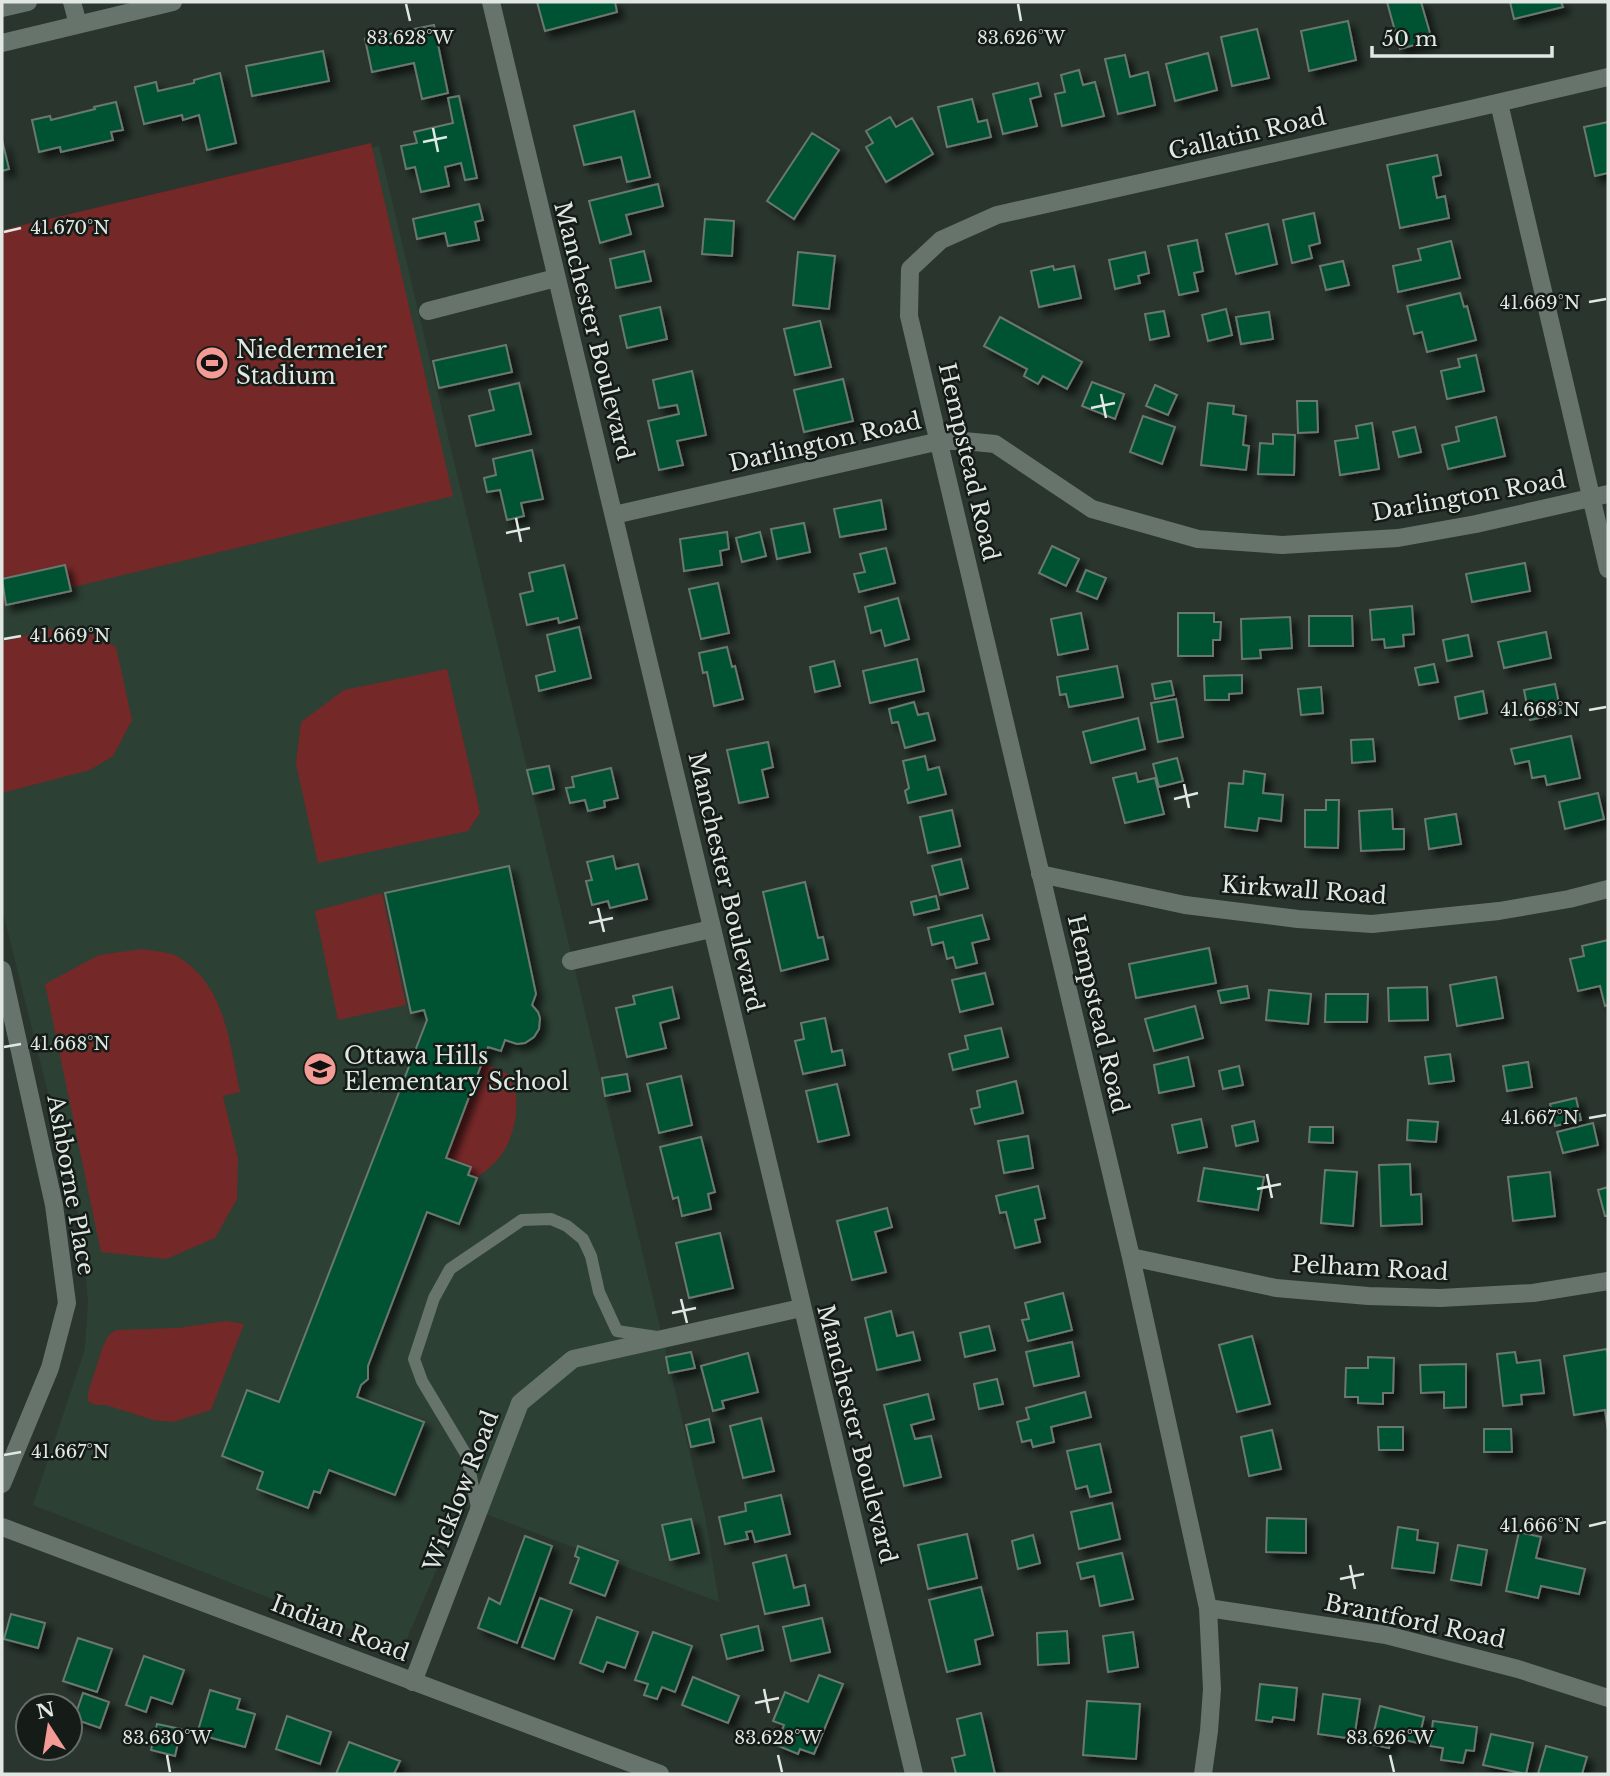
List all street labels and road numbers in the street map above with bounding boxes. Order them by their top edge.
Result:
street label: Gallatin Road [1166,102,1328,166]
street label: Manchester Boulevard [548,199,640,463]
street label: Hempstead Road [933,360,1005,564]
street label: Darlington Road [726,406,924,478]
street label: Darlington Road [1370,465,1568,527]
street label: Manchester Boulevard [682,749,770,1015]
street label: Kirkwall Road [1220,870,1388,910]
street label: Hempstead Road [1062,912,1134,1116]
street label: Ashborne Place [41,1092,101,1277]
street label: Pelham Road [1291,1250,1449,1286]
street label: Manchester Boulevard [811,1302,903,1566]
street label: Wicklow Road [417,1407,505,1576]
street label: Brantford Road [1322,1588,1508,1654]
street label: Indian Road [267,1589,413,1667]

